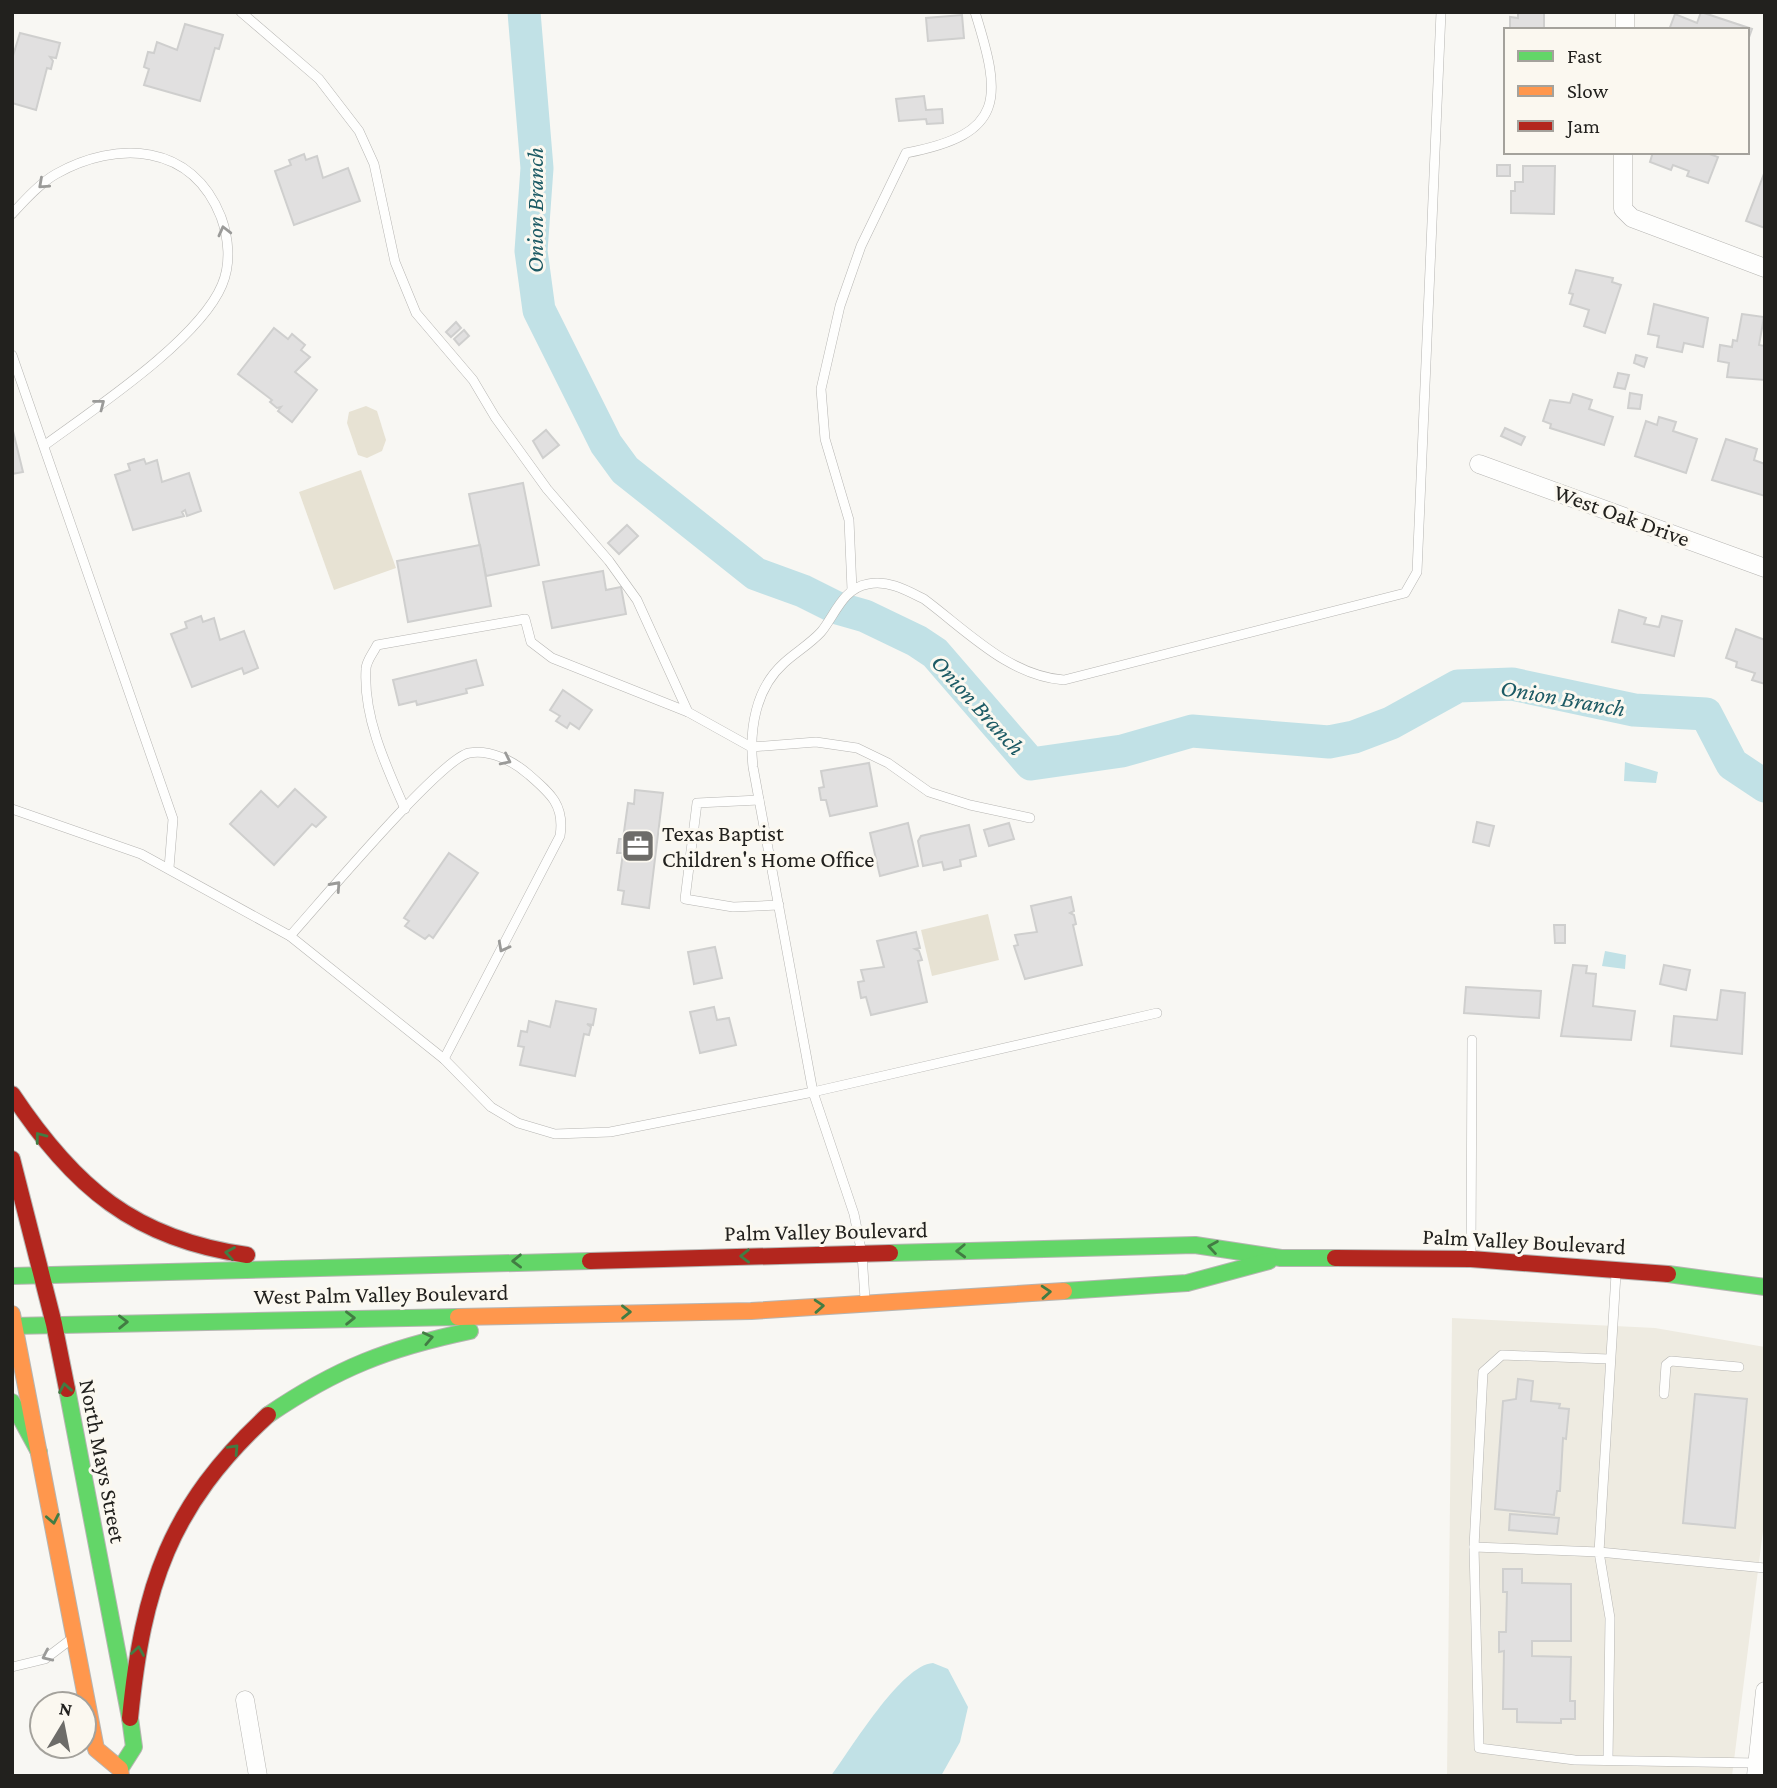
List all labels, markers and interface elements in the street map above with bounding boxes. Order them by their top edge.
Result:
legend [1504,28,1749,154]
text: Fast [1567,44,1603,68]
text: Slow [1567,79,1609,103]
text: Jam [1565,114,1600,138]
water label: Onion Branch [521,147,548,273]
one-way arrow [38,176,51,189]
one-way arrow [218,225,232,237]
one-way arrow [92,400,104,413]
street label: West Oak Drive [1551,478,1693,552]
water label: Onion Branch [926,649,1031,760]
water label: Onion Branch [1499,673,1627,722]
one-way arrow [499,752,511,766]
place label: Texas Baptist Children's Home Office [662,820,874,872]
office icon: Texas Baptist Children's Home Office [619,827,657,865]
one-way arrow [328,881,340,894]
one-way arrow [497,940,511,952]
one-way arrow [36,1132,49,1145]
street label: Palm Valley Boulevard [724,1216,928,1246]
street label: Palm Valley Boulevard [1422,1223,1626,1259]
one-way arrow [1207,1240,1219,1255]
one-way arrow [956,1243,966,1259]
one-way arrow [224,1246,236,1261]
one-way arrow [739,1248,749,1264]
one-way arrow [511,1253,522,1269]
street label: West Palm Valley Boulevard [253,1279,509,1309]
one-way arrow [1041,1285,1052,1300]
one-way arrow [814,1299,825,1314]
one-way arrow [622,1304,632,1320]
one-way arrow [345,1310,356,1325]
one-way arrow [118,1314,128,1330]
one-way arrow [422,1332,434,1347]
street label: North Mays Street [74,1377,132,1545]
one-way arrow [58,1382,73,1393]
one-way arrow [226,1444,238,1457]
one-way arrow [45,1513,60,1524]
one-way arrow [130,1645,145,1656]
one-way arrow [42,1648,54,1662]
north arrow [28,1690,98,1760]
text: N [58,1697,74,1720]

